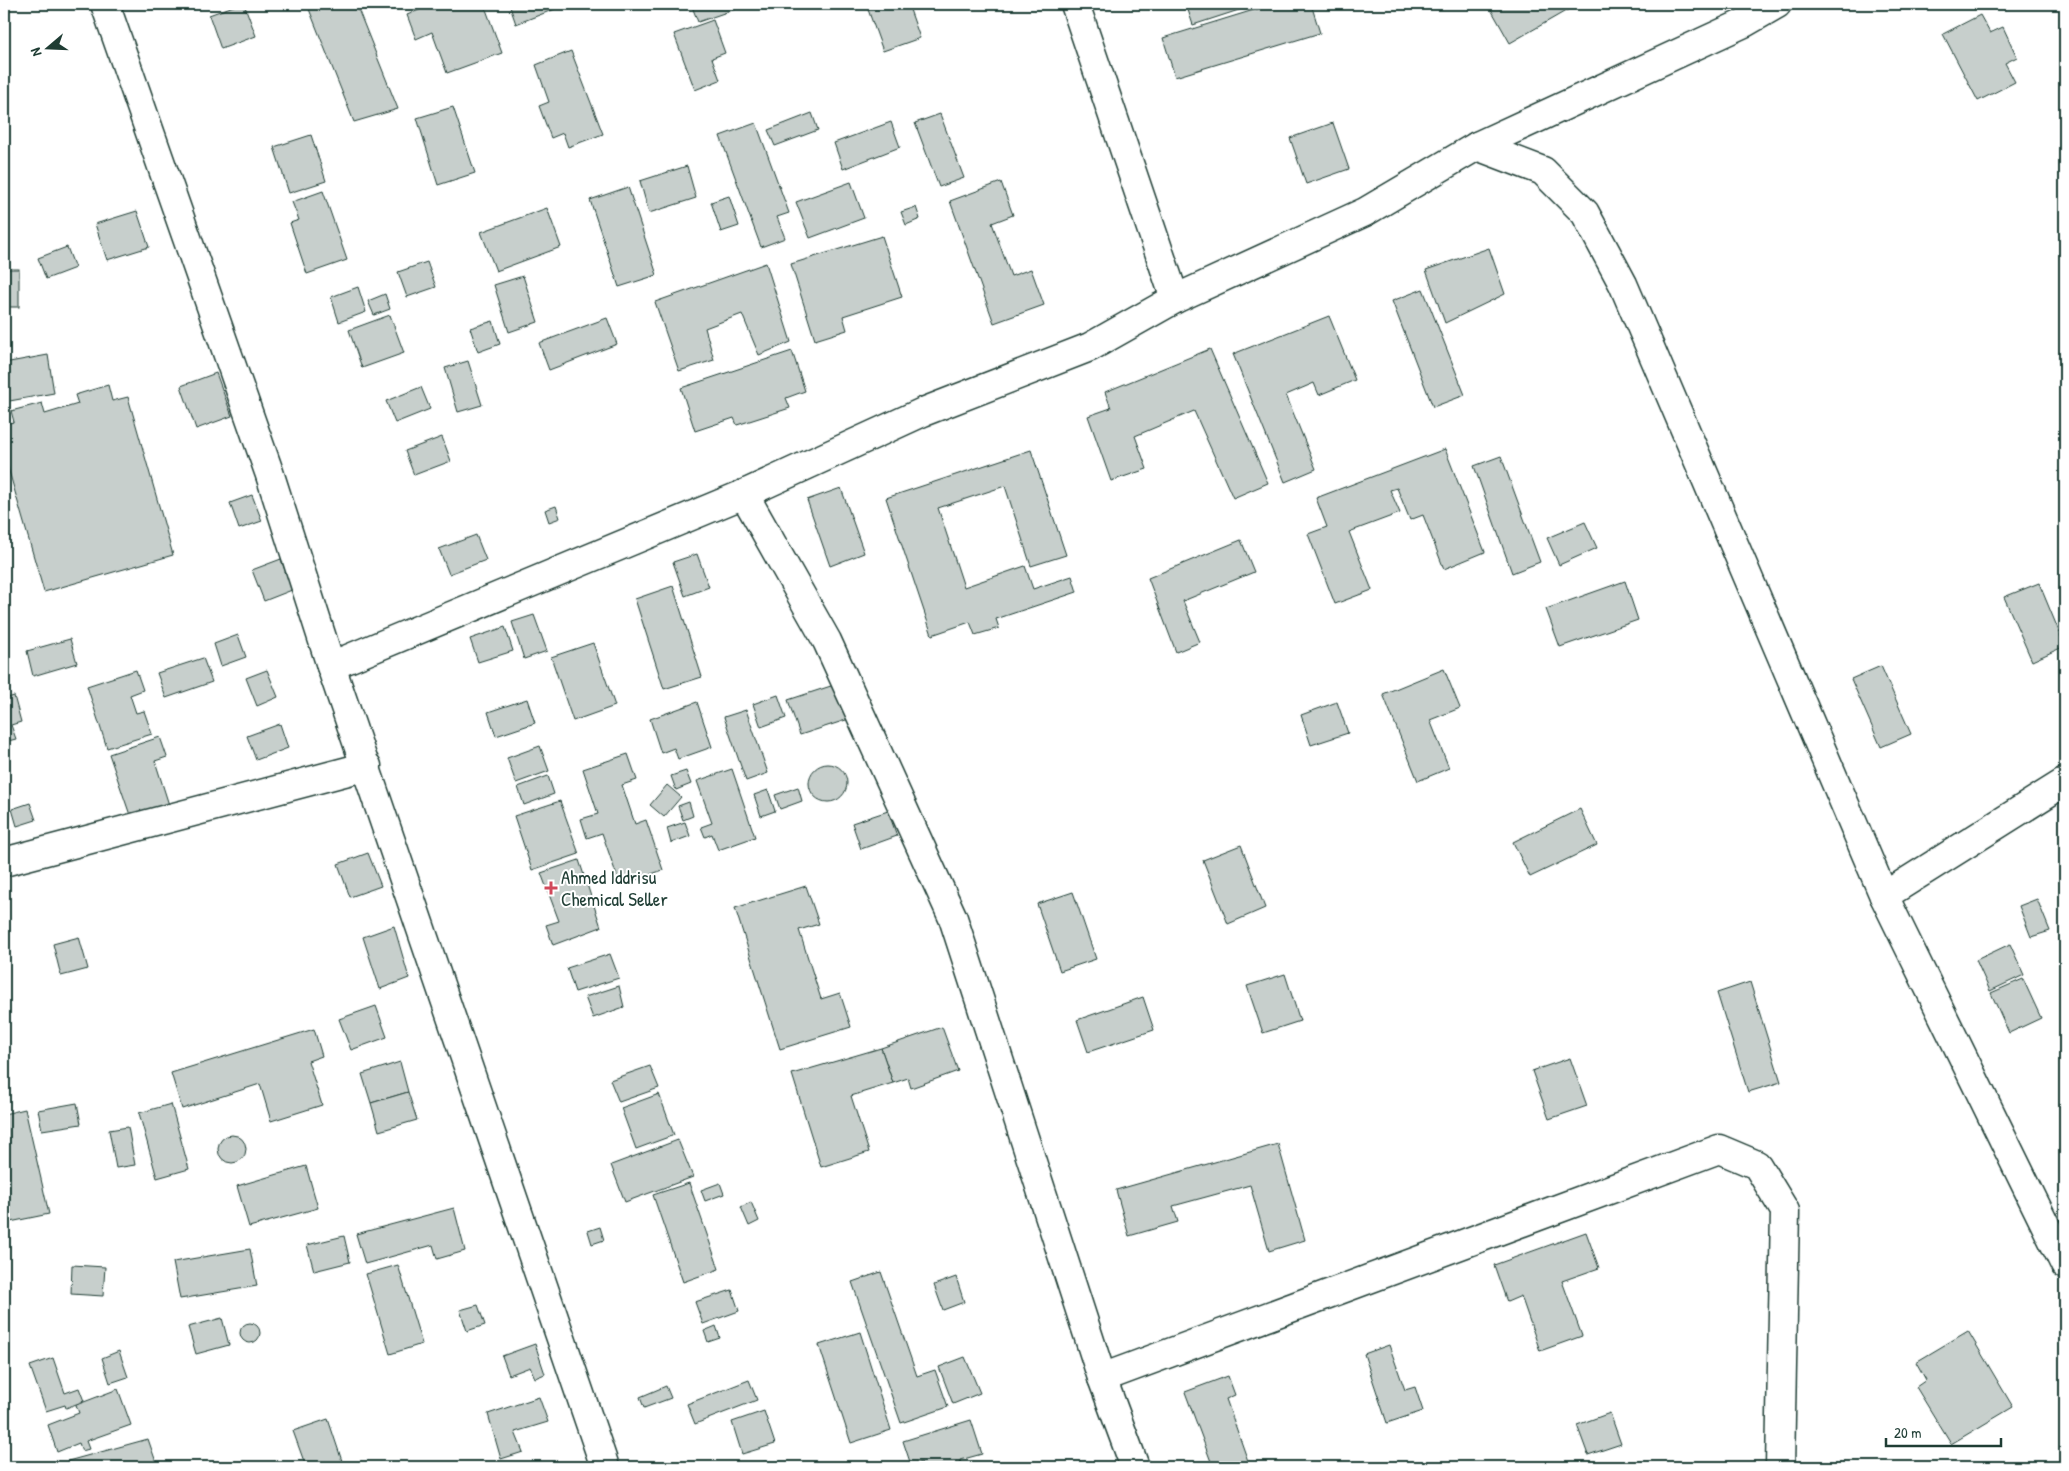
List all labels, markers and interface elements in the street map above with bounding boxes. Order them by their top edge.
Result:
north arrow [22,22,72,72]
text: N [25,45,45,59]
place label: Ahmed Iddrisu Chemical Seller [561,864,668,912]
marker: Ahmed Iddrisu Chemical Seller [545,882,557,894]
scale bar [1886,1416,2002,1448]
text: 20 m [1894,1422,1921,1443]

